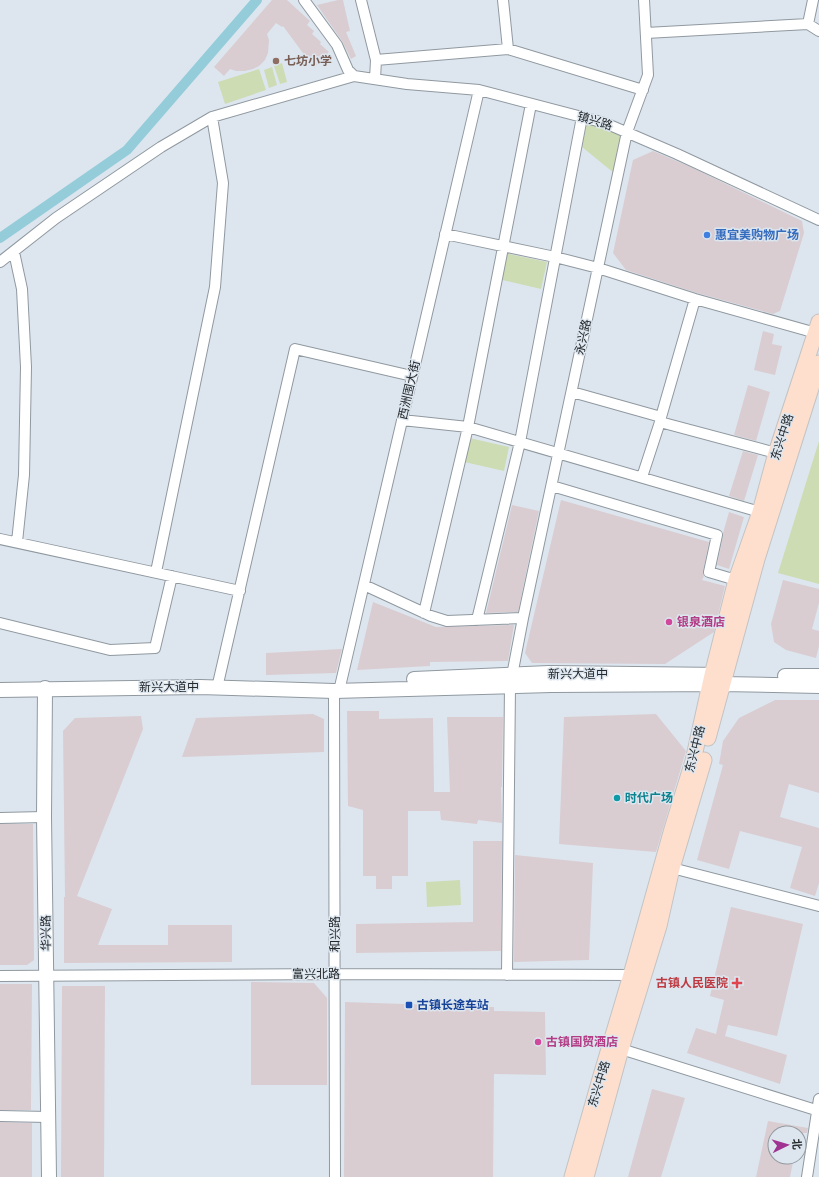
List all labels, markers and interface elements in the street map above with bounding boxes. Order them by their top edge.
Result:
place label: 七坊小学 [284,54,332,68]
marker: 七坊小学 [271,56,281,66]
street label: 镇兴路 [576,109,614,133]
place label: 惠宜美购物广场 [715,228,799,242]
marker: 惠宜美购物广场 [702,230,712,240]
street label: 永兴路 [572,318,594,356]
street label: 西洲围大街 [395,359,423,421]
street label: 东兴中路 [768,412,796,462]
place label: 银泉酒店 [677,615,725,629]
marker: 银泉酒店 [664,617,674,627]
street label: 新兴大道中 [548,667,608,681]
street label: 新兴大道中 [139,680,199,694]
street label: 东兴中路 [682,724,708,774]
place label: 时代广场 [625,791,673,805]
marker: 时代广场 [612,793,622,803]
street label: 华兴路 [39,915,53,951]
street label: 和兴路 [328,916,342,952]
street label: 富兴北路 [292,967,340,981]
place label: 古镇人民医院 [656,976,728,990]
marker: 古镇人民医院 [731,977,743,989]
place label: 古镇长途车站 [417,998,489,1012]
marker: 古镇长途车站 [404,1000,414,1010]
place label: 古镇国贸酒店 [546,1035,618,1049]
marker: 古镇国贸酒店 [533,1037,543,1047]
street label: 东兴中路 [585,1059,613,1109]
north arrow [767,1125,807,1165]
text: 北 [790,1138,803,1150]

